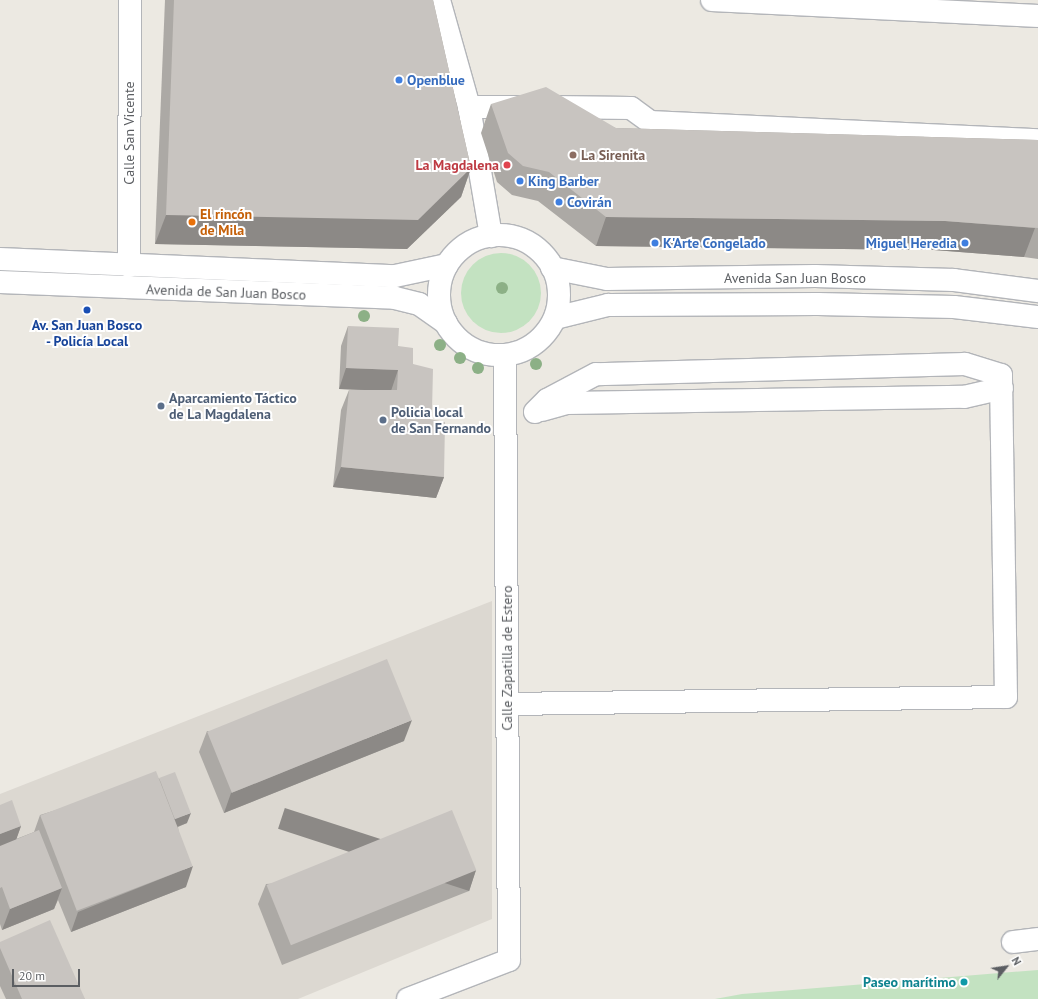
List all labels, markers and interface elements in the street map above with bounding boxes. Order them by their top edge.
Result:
place label: Openblue [407,72,465,88]
marker: Openblue [394,75,404,85]
street label: Calle San Vicente [121,81,137,185]
place label: La Sirenita [581,147,645,163]
marker: La Sirenita [568,150,578,160]
place label: La Magdalena [415,157,499,173]
marker: La Magdalena [502,160,512,170]
place label: King Barber [528,173,599,189]
marker: King Barber [515,176,525,186]
place label: Covirán [567,194,612,210]
marker: Covirán [554,197,564,207]
place label: El rincón de Mila [200,206,252,238]
marker: El rincón de Mila [187,217,197,227]
place label: K'Arte Congelado [663,235,766,251]
place label: Miguel Heredia [866,235,957,251]
marker: K'Arte Congelado [650,238,660,248]
marker: Miguel Heredia [960,238,970,248]
street label: Avenida San Juan Bosco [724,270,866,286]
street label: Avenida de San Juan Bosco [146,281,306,303]
marker: Av. San Juan Bosco - Policía Local [82,305,92,315]
place label: Av. San Juan Bosco - Policía Local [31,317,143,350]
place label: Aparcamiento Táctico de La Magdalena [169,390,297,422]
marker: Aparcamiento Táctico de La Magdalena [156,401,166,411]
place label: Policia local de San Fernando [391,404,491,436]
marker: Policia local de San Fernando [378,415,388,425]
street label: Calle Zapatilla de Estero [499,585,515,731]
north arrow [986,947,1026,987]
text: N [1009,954,1024,968]
scale bar [14,961,82,987]
text: 20 m [19,968,45,983]
place label: Paseo marítimo [863,974,956,990]
marker: Paseo marítimo [959,977,969,987]

